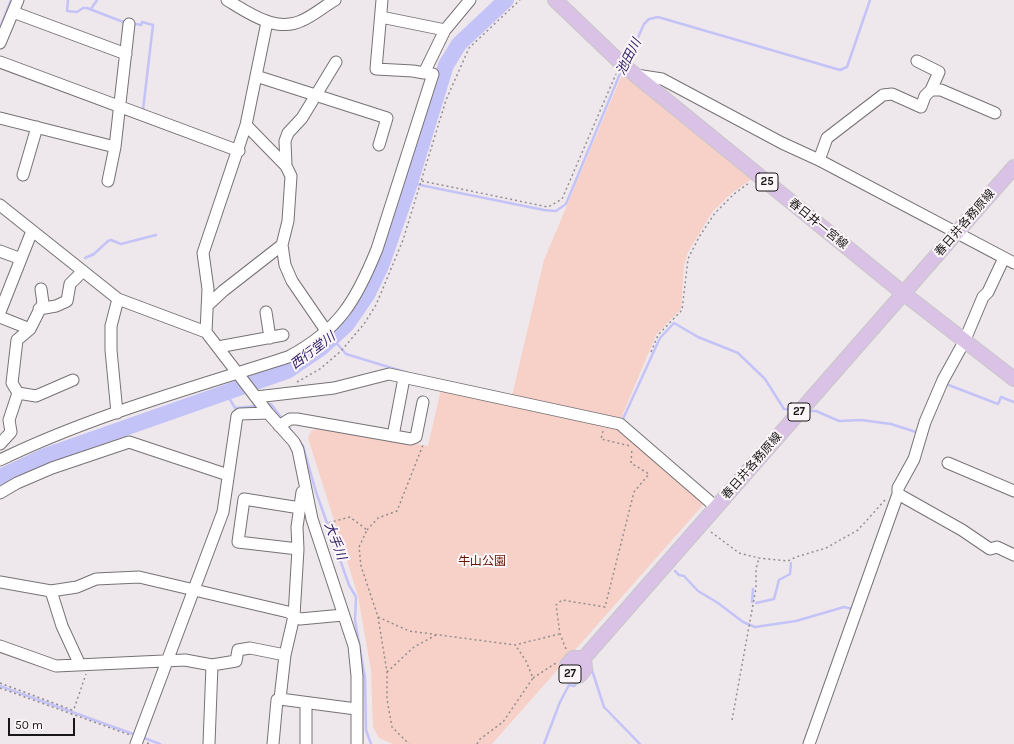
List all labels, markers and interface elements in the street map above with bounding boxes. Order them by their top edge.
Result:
water label: 池田川 [613,36,645,78]
road number: 25 [756,173,778,191]
street label: 春日井各務原線 [932,187,998,259]
street label: 春日井一宮線 [785,196,851,252]
water label: 西行堂川 [288,329,338,373]
road number: 27 [788,403,810,421]
street label: 春日井各務原線 [719,430,785,502]
water label: 大手川 [321,520,349,562]
park label: 牛山公園 [458,555,506,569]
road number: 27 [559,665,581,683]
scale bar [10,710,77,736]
text: 50 m [15,718,43,732]

